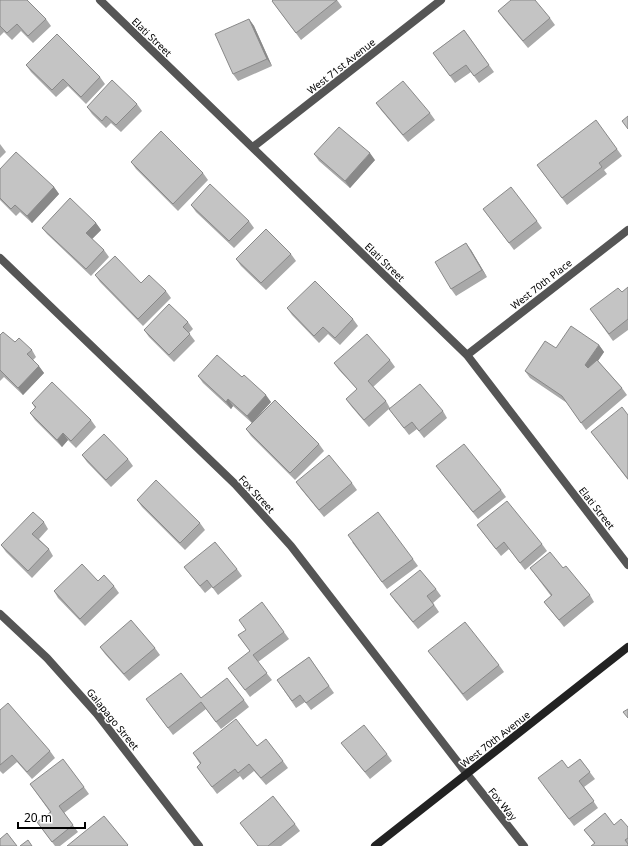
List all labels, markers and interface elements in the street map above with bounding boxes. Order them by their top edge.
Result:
street label: Elati Street [129,14,175,60]
street label: West 71st Avenue [304,35,378,97]
street label: Elati Street [362,239,408,285]
street label: West 70th Place [507,255,575,312]
street label: Fox Street [236,472,278,516]
street label: Elati Street [576,484,618,532]
street label: Galapago Street [84,685,142,753]
street label: West 70th Avenue [457,707,533,771]
street label: Fox Way [485,785,521,824]
scale bar [18,804,85,830]
text: 20 m [24,809,52,826]

